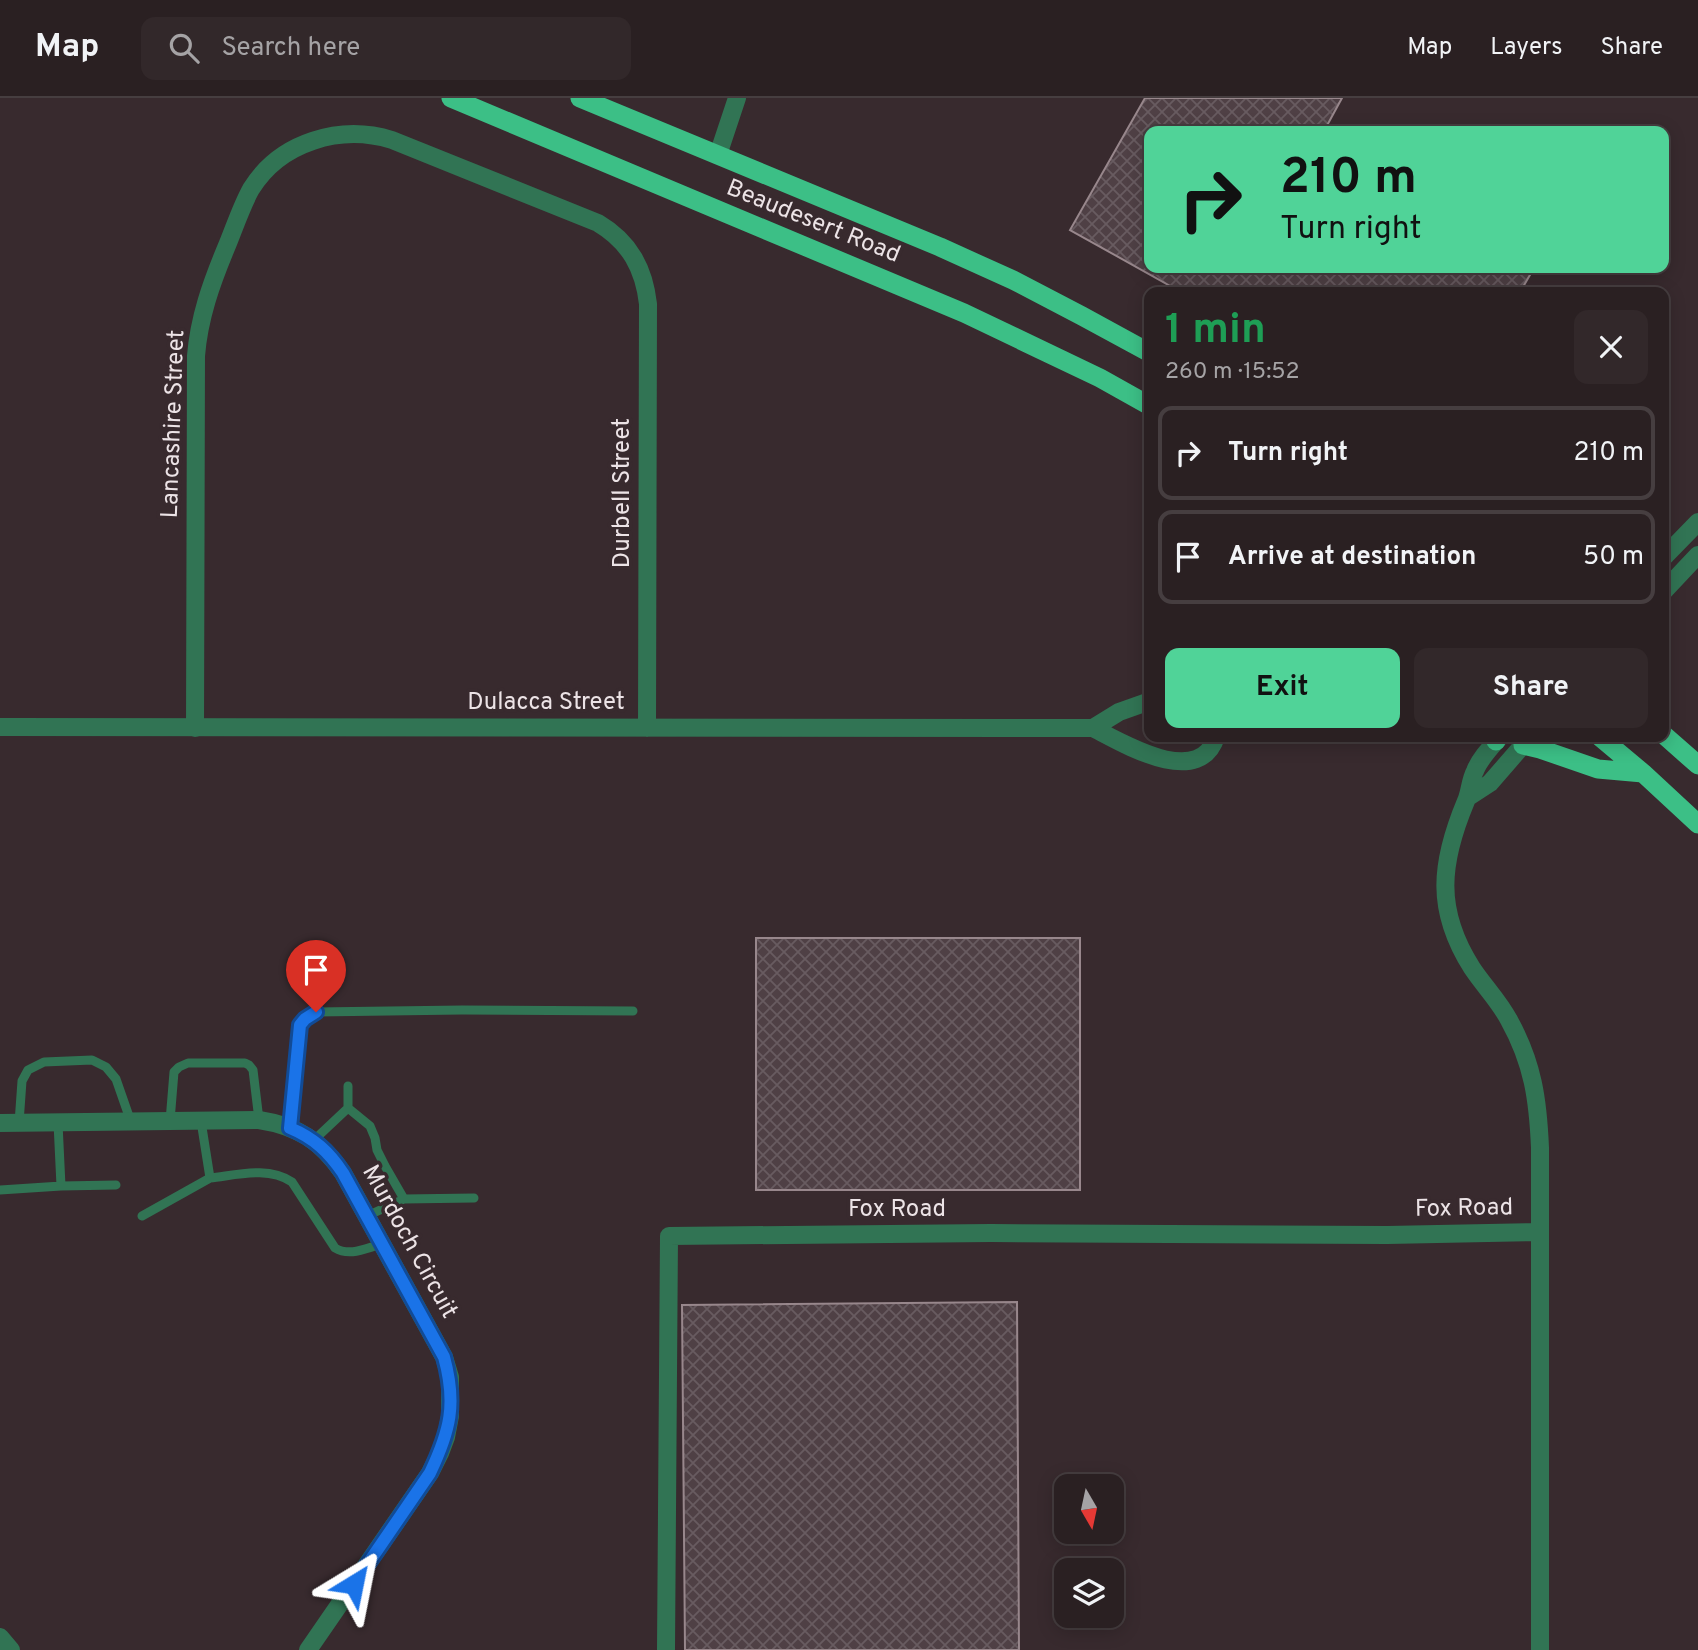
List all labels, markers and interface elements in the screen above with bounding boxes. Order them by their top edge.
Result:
search box [141,17,631,80]
text: Map [35,27,99,69]
icon: search [165,29,203,67]
text: Search here [221,32,360,65]
text: Map [1407,33,1452,63]
text: Layers [1490,33,1562,63]
text: Share [1600,33,1663,63]
text: 210 m [1280,149,1417,211]
icon: right [1165,154,1256,245]
street label: Beaudesert Road [722,173,904,271]
text: Turn right [1280,210,1422,250]
text: 1 min [1165,305,1266,358]
button: close [1574,310,1648,384]
street label: Lancashire Street [156,329,192,519]
text: 260 m · 15:52 [1165,358,1300,387]
street label: Durbell Street [608,418,638,568]
icon: right [1169,434,1207,472]
text: Turn right [1228,437,1348,470]
text: 210 m [1574,437,1644,470]
icon: arrive [1169,538,1207,576]
text: Arrive at destination [1228,541,1476,574]
text: 50 m [1583,541,1644,574]
button: Exit [1165,648,1400,728]
button: Share [1414,648,1648,728]
street label: Dulacca Street [467,688,625,718]
pin [286,940,346,1012]
icon: arrive [297,951,335,989]
street label: Murdoch Circuit [354,1160,464,1324]
street label: Fox Road [1415,1193,1513,1225]
street label: Fox Road [848,1195,946,1225]
north arrow [1054,1474,1124,1544]
map controls [1054,1474,1124,1628]
position arrow [317,1547,391,1621]
button: layers [1054,1558,1124,1628]

